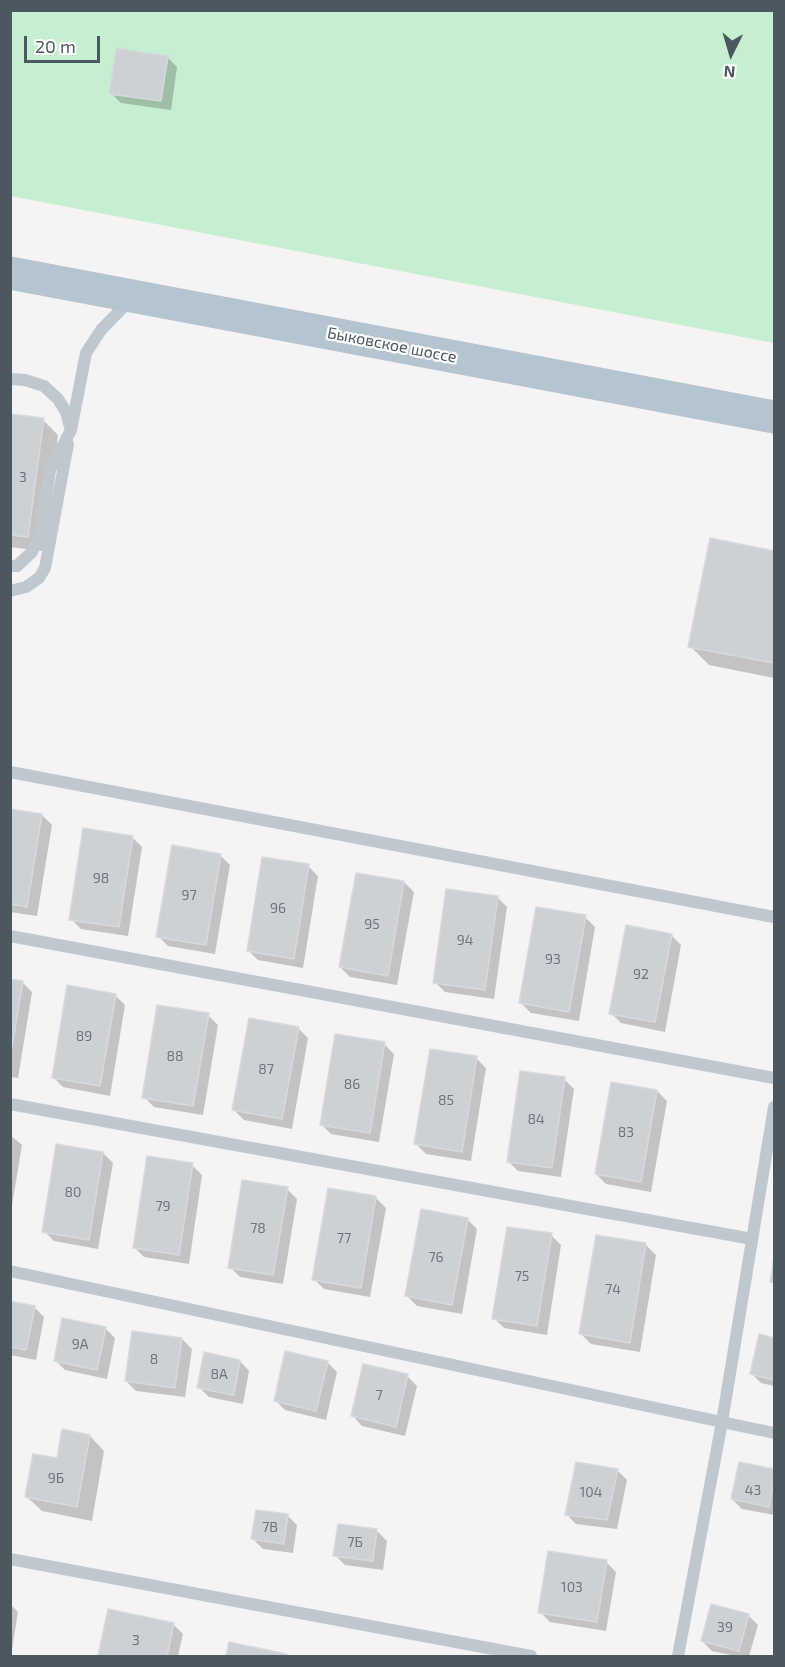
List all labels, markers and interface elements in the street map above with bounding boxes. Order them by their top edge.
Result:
scale bar [27,24,104,62]
north arrow [701,24,761,84]
text: 20 m [35,35,76,57]
text: N [723,62,736,82]
street label: Быковское шоссе [326,323,458,367]
house number: 3 [19,469,27,485]
house number: 98 [93,870,109,886]
house number: 97 [181,887,197,903]
house number: 96 [270,900,286,916]
house number: 95 [364,916,380,932]
house number: 94 [457,932,473,948]
house number: 93 [545,951,561,967]
house number: 92 [633,966,649,982]
house number: 89 [76,1028,92,1044]
house number: 88 [167,1048,183,1064]
house number: 87 [258,1061,274,1077]
house number: 86 [344,1076,360,1092]
house number: 85 [438,1092,454,1108]
house number: 84 [527,1111,545,1127]
house number: 83 [618,1124,634,1140]
house number: 80 [65,1184,81,1200]
house number: 79 [155,1198,171,1214]
house number: 78 [250,1220,266,1236]
house number: 77 [337,1230,351,1246]
house number: 76 [428,1249,444,1265]
house number: 75 [515,1268,529,1284]
house number: 74 [605,1281,621,1297]
house number: 9А [72,1336,88,1352]
house number: 8 [150,1351,158,1367]
house number: 8А [210,1366,228,1382]
house number: 7 [375,1387,383,1403]
house number: 9Б [48,1470,64,1486]
house number: 43 [745,1482,761,1498]
house number: 104 [580,1484,602,1500]
house number: 7В [262,1519,278,1535]
house number: 7Б [347,1534,363,1550]
house number: 103 [561,1579,583,1595]
house number: 39 [717,1619,733,1635]
house number: 3 [132,1632,140,1648]

